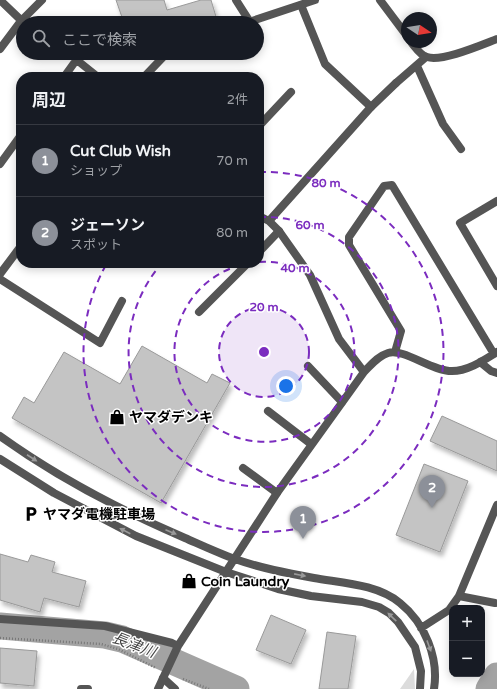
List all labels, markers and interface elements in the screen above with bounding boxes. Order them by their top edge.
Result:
north arrow [401,12,437,48]
search box [16,16,264,60]
icon: search [30,27,52,49]
text: ここで検索 [62,31,137,49]
text: 周辺 [32,90,66,111]
text: 2件 [227,92,248,108]
text: Cut Club Wish [70,142,171,160]
text: 1 [41,153,49,169]
text: 70 m [216,153,248,169]
text: ショップ [70,163,122,179]
text: 80 m [311,176,341,190]
text: ジェーソン [70,216,145,234]
text: 60 m [295,218,325,232]
text: 2 [41,225,49,241]
text: 80 m [216,225,248,241]
text: スポット [70,237,122,253]
text: 40 m [280,261,310,275]
text: 20 m [249,300,279,314]
centre of rings [257,345,271,359]
your location [276,376,296,396]
shop icon: ヤマダデンキ [108,408,126,426]
place label: ヤマダデンキ [129,409,213,426]
one-way arrow [27,454,37,462]
pin: 2 [419,475,445,508]
parking icon: ヤマダ電機駐車場 [22,505,40,523]
place label: ヤマダ電機駐車場 [43,506,155,523]
pin: 1 [290,506,316,539]
one-way arrow [120,528,131,534]
one-way arrow [166,530,178,536]
shop icon: Coin Laundry [180,572,198,590]
one-way arrow [294,572,306,578]
place label: Coin Laundry [201,573,290,590]
map controls [449,605,485,677]
button: + [449,605,485,641]
one-way arrow [387,612,397,622]
water label: 長津川 [110,629,160,662]
one-way arrow [427,641,433,653]
button: − [449,641,485,677]

